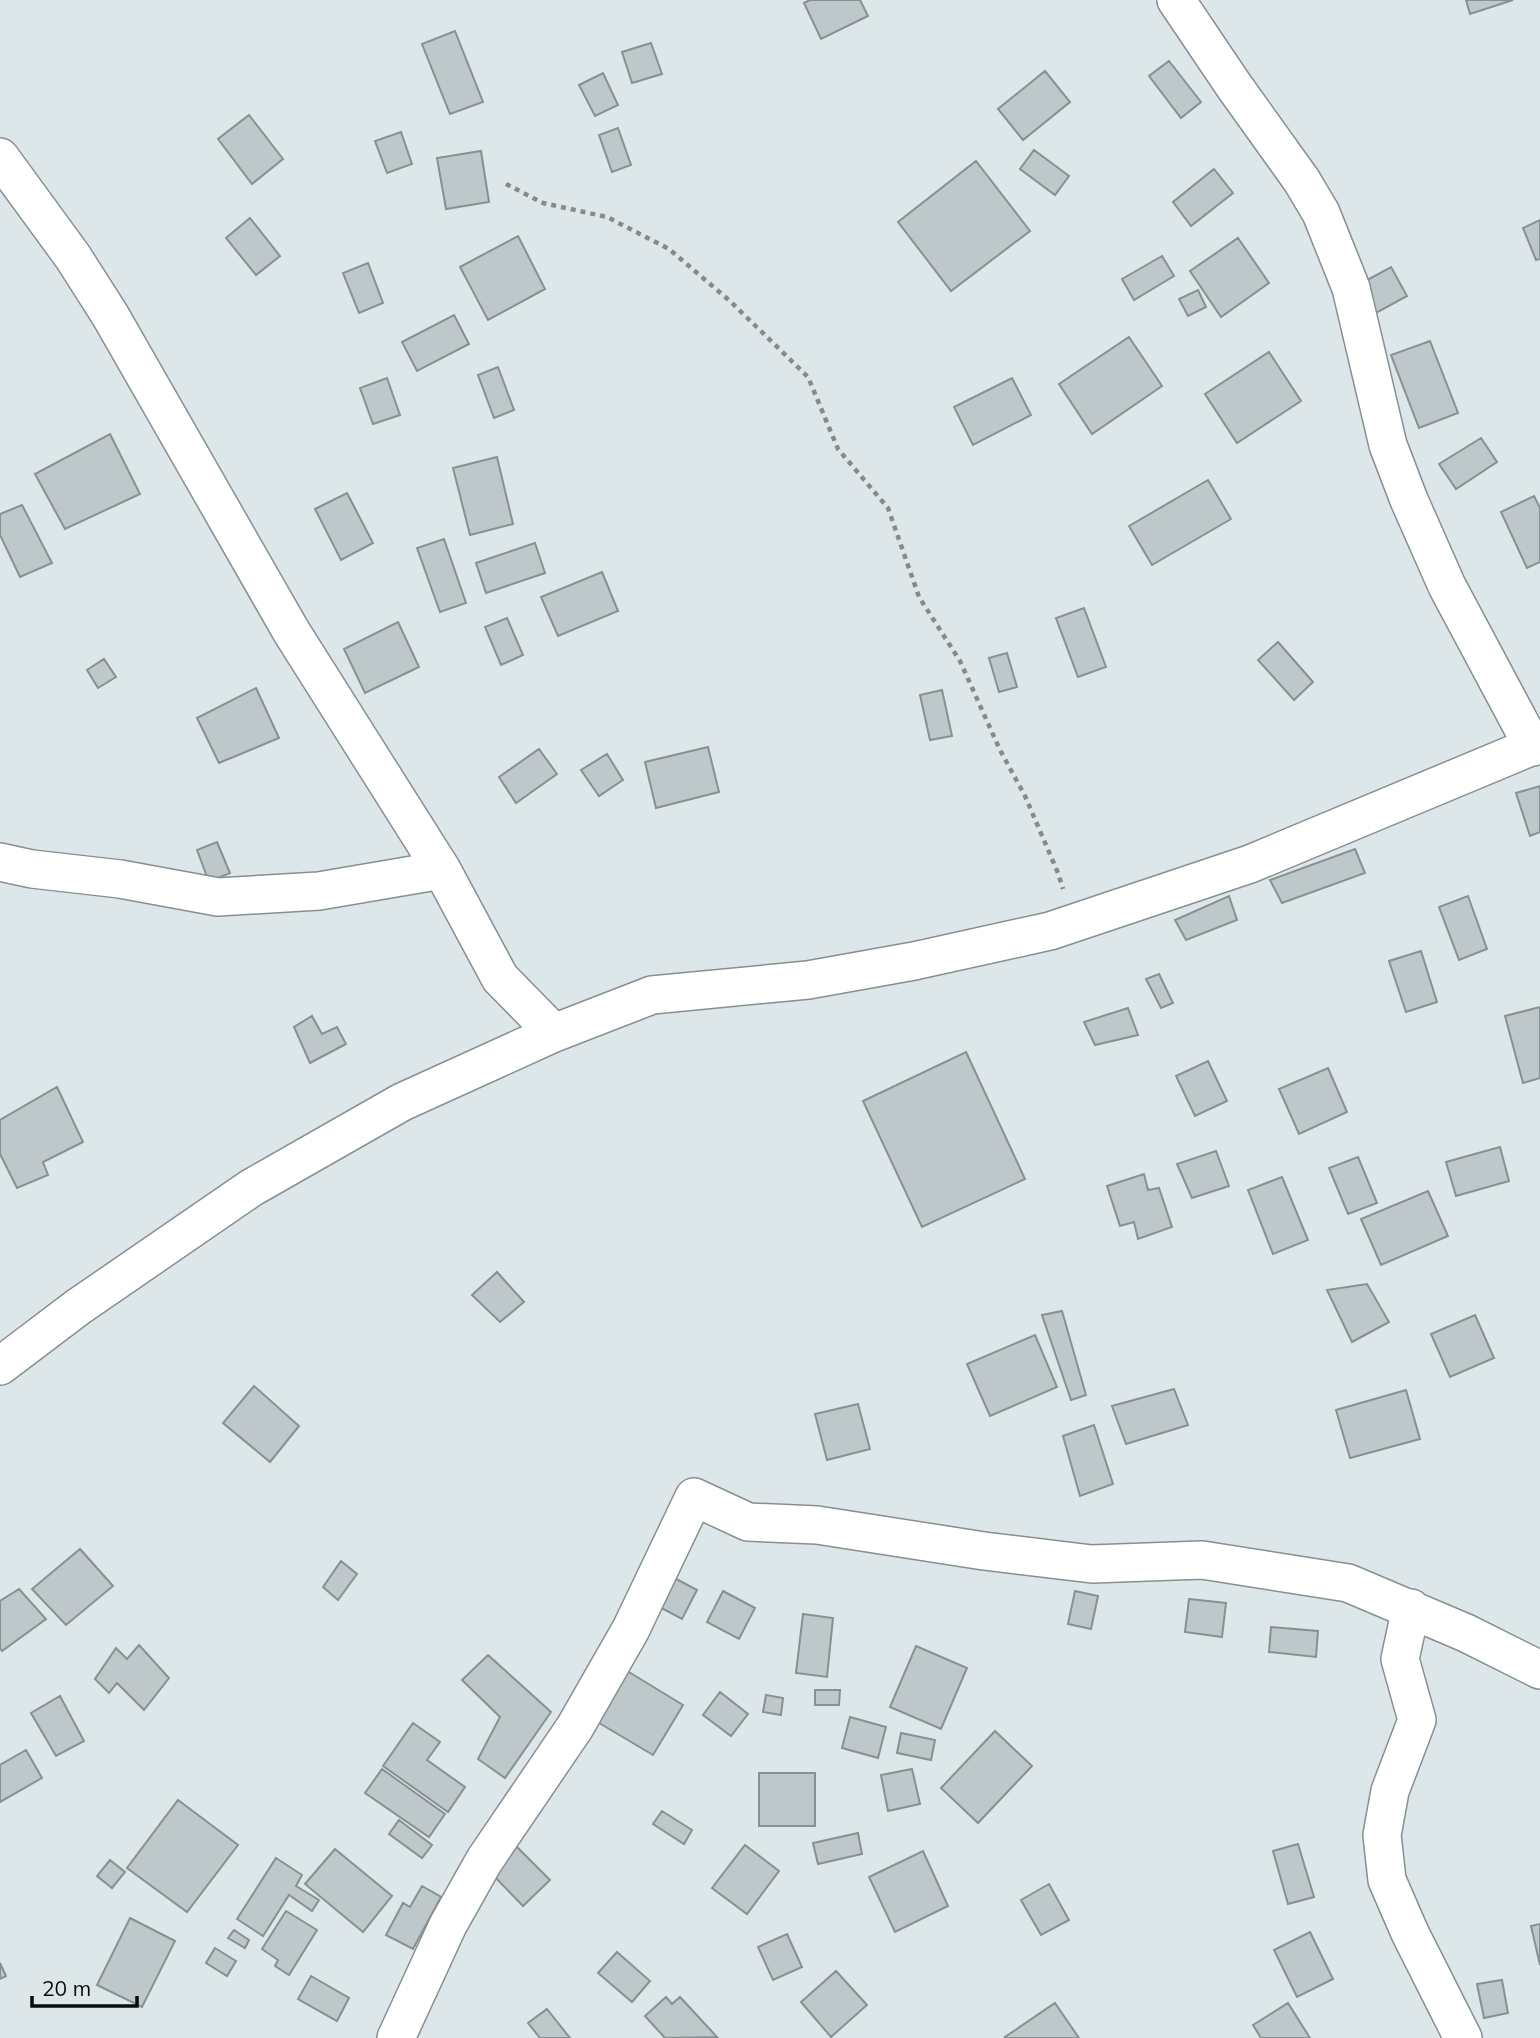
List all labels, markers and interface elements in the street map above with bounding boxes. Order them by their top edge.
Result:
scale bar [32,1965,136,2009]
text: 20 m [42,1975,91,2001]

